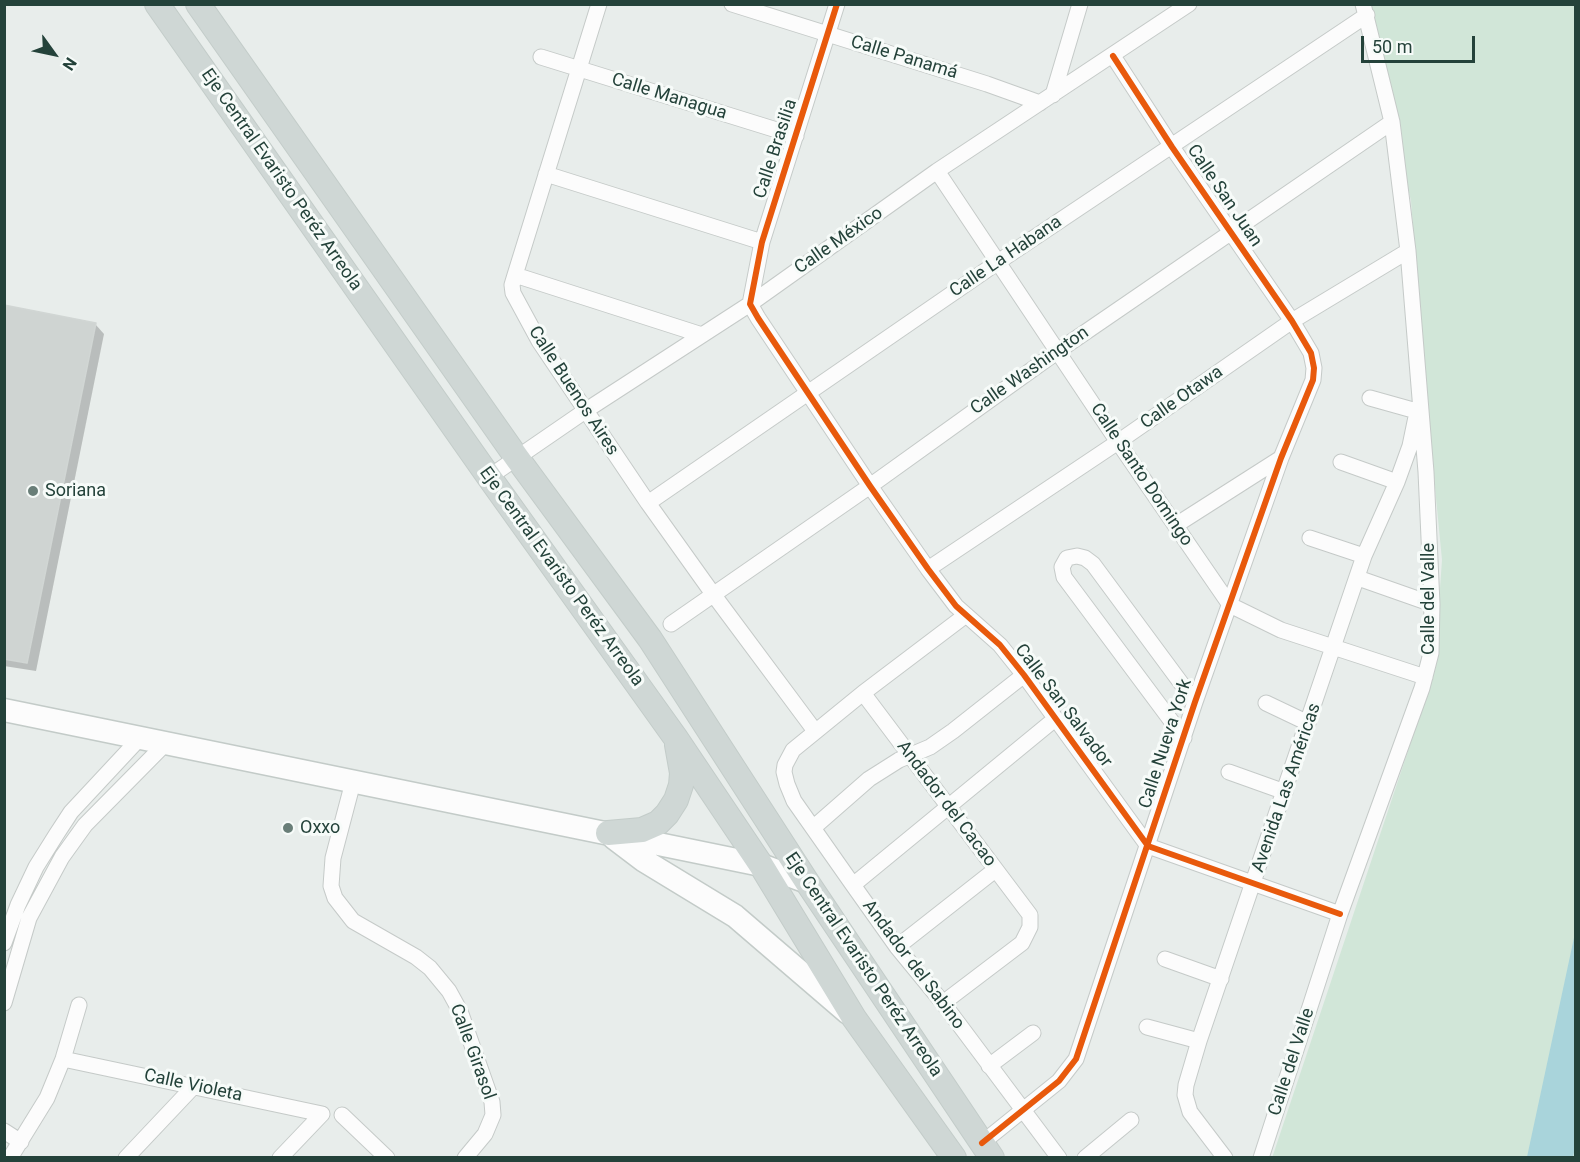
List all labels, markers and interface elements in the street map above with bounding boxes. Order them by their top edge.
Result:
north arrow [24,24,84,84]
scale bar [1364,24,1478,62]
street label: Calle Panamá [848,31,960,85]
text: 50 m [1372,36,1412,57]
text: N [58,54,81,74]
street label: Eje Central Evaristo Peréz Arreola [196,65,366,295]
street label: Calle Managua [609,69,729,125]
street label: Calle Brasilia [750,97,802,201]
street label: Calle San Juan [1182,141,1266,251]
street label: Calle México [791,203,887,279]
street label: Calle La Habana [946,212,1066,302]
street label: Calle Buenos Aires [523,322,623,460]
street label: Calle Washington [967,322,1093,420]
street label: Calle Otawa [1137,362,1227,434]
street label: Calle Santo Domingo [1085,399,1197,551]
street label: Eje Central Evaristo Peréz Arreola [474,463,648,691]
place label: Soriana [45,480,106,502]
marker: Soriana [26,484,40,498]
street label: Calle del Valle [1418,543,1440,655]
street label: Calle San Salvador [1010,640,1116,772]
street label: Calle Nueva York [1135,676,1197,812]
street label: Avenida Las Américas [1248,701,1326,875]
street label: Andador del Cacao [892,737,1000,871]
place label: Oxxo [300,817,340,839]
marker: Oxxo [281,821,295,835]
street label: Eje Central Evaristo Peréz Arreola [780,849,946,1081]
street label: Andador del Sabino [857,896,969,1034]
street label: Calle Girasol [445,1001,499,1103]
street label: Calle del Valle [1264,1005,1320,1119]
street label: Calle Violeta [142,1065,244,1107]

